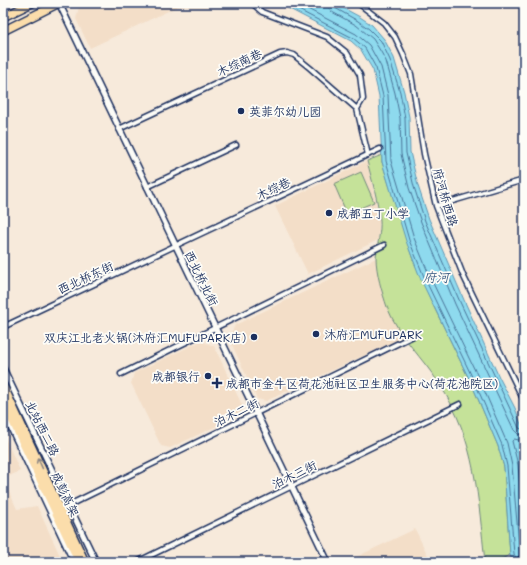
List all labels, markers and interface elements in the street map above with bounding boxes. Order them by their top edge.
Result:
street label: 木综南巷 [214,45,264,79]
place label: 英菲尔幼儿园 [249,103,321,119]
marker: 英菲尔幼儿园 [236,106,246,116]
street label: 府河桥西路 [430,166,462,228]
street label: 木综巷 [253,173,293,203]
place label: 成都五丁小学 [337,205,409,221]
marker: 成都五丁小学 [324,208,334,218]
street label: 西北桥北街 [182,248,222,308]
street label: 西北桥东街 [54,257,116,297]
water label: 府河 [423,268,451,285]
place label: 沐府汇MUFUPARK [324,326,423,342]
place label: 双庆江北老火锅(沐府汇MUFUPARK店) [44,329,246,345]
marker: 沐府汇MUFUPARK [311,329,321,339]
marker: 双庆江北老火锅(沐府汇MUFUPARK店) [249,332,259,342]
place label: 成都银行 [152,368,200,384]
marker: 成都银行 [203,371,213,381]
place label: 成都市金牛区荷花池社区卫生服务中心(荷花池院区) [226,375,498,391]
marker: 成都市金牛区荷花池社区卫生服务中心(荷花池院区) [211,377,223,389]
street label: 泊木二街 [211,394,261,430]
street label: 北站西二路 [23,398,63,458]
street label: 泊木三街 [269,456,319,492]
one-way arrow [36,457,43,469]
street label: 成彭高架 [49,469,83,519]

